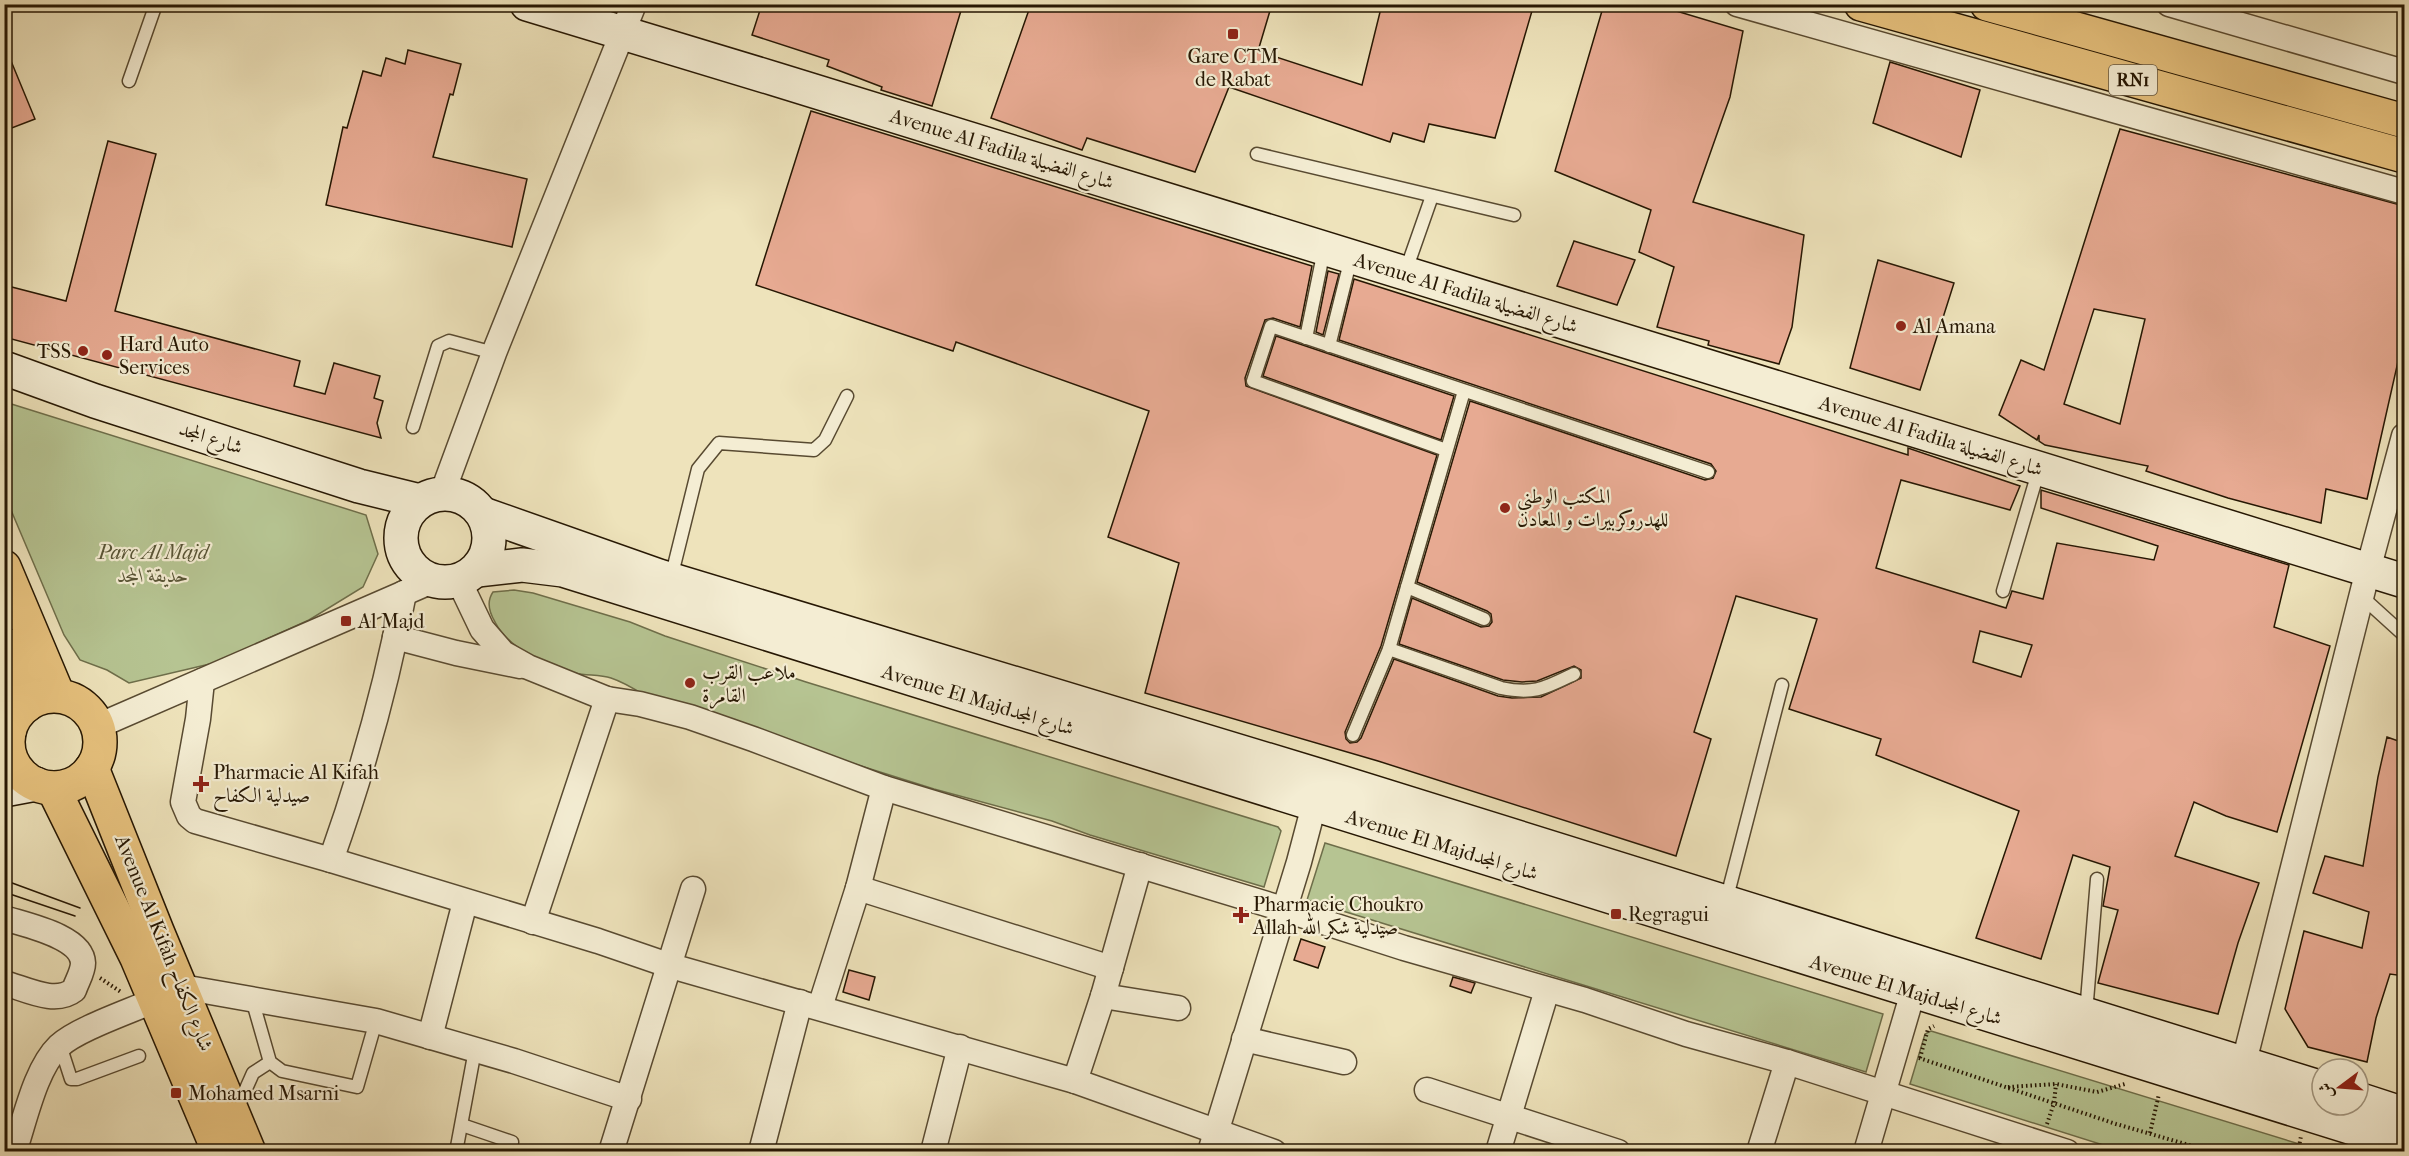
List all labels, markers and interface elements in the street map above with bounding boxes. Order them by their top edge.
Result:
marker: Gare CTM de Rabat [1226,27,1240,41]
place label: Gare CTM de Rabat [1187,45,1279,91]
road number: RN1 [2109,65,2157,95]
street label: Avenue Al Fadila شارع الفضيلة [885,104,1117,200]
street label: Avenue Al Fadila شارع الفضيلة [1349,248,1581,344]
place label: Al Amana [1912,315,1996,338]
marker: Al Amana [1894,319,1908,333]
place label: Hard Auto Services [119,333,209,379]
place label: TSS [37,340,71,363]
marker: TSS [76,344,90,358]
marker: Hard Auto Services [100,348,114,362]
street label: Avenue Al Fadila شارع الفضيلة [1814,391,2046,487]
street label: شارع المجد [174,417,246,465]
place label: المكتب الوطني للهدروكربيرات و المعادن [1517,485,1668,532]
marker: المكتب الوطني للهدروكربيرات و المعادن [1498,501,1512,515]
park label: Parc Al Majd حديقة المجد [97,541,211,588]
place label: Al Majd [357,610,425,633]
marker: Al Majd [339,614,353,628]
street label: Avenue El Majdشارع المجد [876,660,1077,746]
place label: ملاعب القرب القامرة [702,661,796,709]
marker: ملاعب القرب القامرة [683,676,697,690]
place label: Pharmacie Al Kifah صيدلية الكفاح [213,761,380,813]
marker: Pharmacie Al Kifah صيدلية الكفاح [194,777,208,791]
street label: Avenue El Majdشارع المجد [1340,805,1541,891]
street label: Avenue Al Kifah شارع الكفاح [104,831,218,1057]
place label: Pharmacie Choukro Allah صيدلية شكر الله [1252,893,1424,940]
place label: Regragui [1628,903,1709,926]
marker: Regragui [1609,907,1623,921]
marker: Pharmacie Choukro Allah صيدلية شكر الله [1234,908,1248,922]
street label: Avenue El Majdشارع المجد [1804,950,2005,1036]
north arrow [2310,1057,2370,1117]
text: ش [2315,1081,2337,1101]
place label: Mohamed Msarni [188,1082,339,1105]
marker: Mohamed Msarni [169,1086,183,1100]

